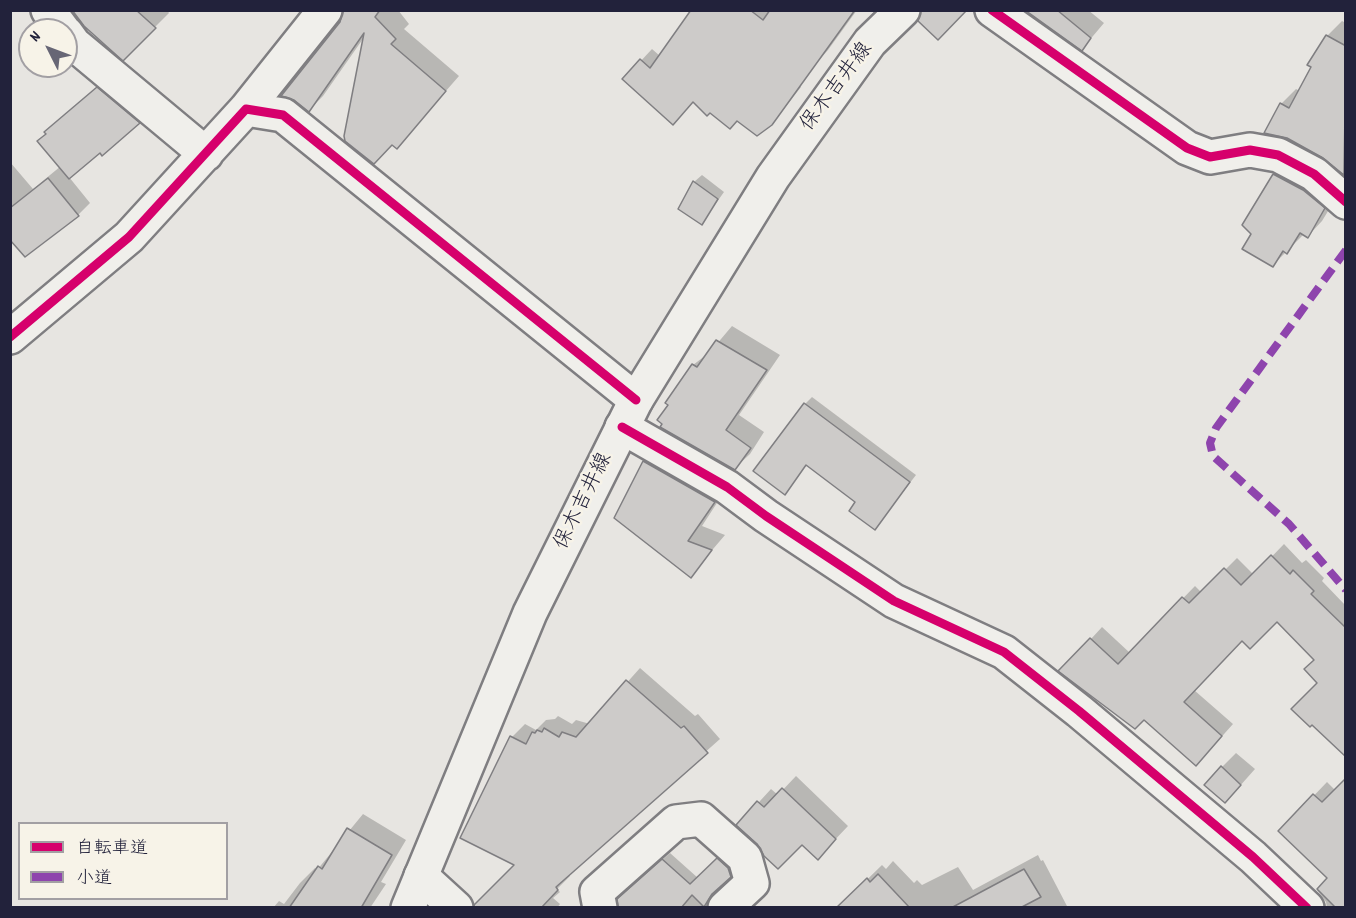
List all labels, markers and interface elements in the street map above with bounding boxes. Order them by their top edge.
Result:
north arrow [18,18,78,78]
text: N [25,26,47,48]
street label: 保木吉井線 [796,38,880,138]
street label: 保木吉井線 [551,449,619,555]
legend [18,822,228,900]
text: 自転車道 [76,837,148,862]
text: 小道 [76,867,112,892]

